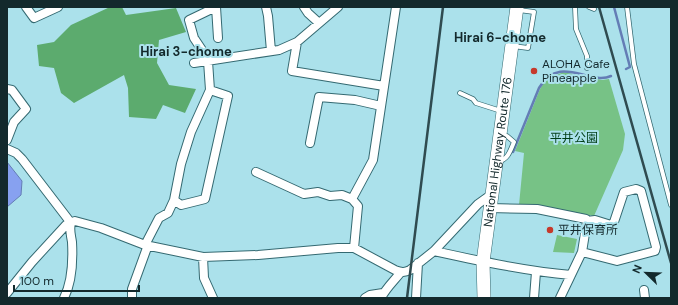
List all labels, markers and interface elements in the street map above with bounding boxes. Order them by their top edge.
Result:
district label: Hirai 6-chome [454,29,546,46]
district label: Hirai 3-chome [140,43,232,60]
place label: ALOHA Cafe Pineapple [542,56,610,86]
marker: ALOHA Cafe Pineapple [529,66,539,76]
street label: National Highway Route 176 [480,76,516,228]
park label: 平井公園 [550,130,598,146]
place label: 平井保育所 [558,222,618,238]
marker: 平井保育所 [545,225,555,235]
north arrow [626,253,666,293]
text: N [629,263,645,276]
scale bar [14,267,139,293]
text: 100 m [20,273,54,289]

